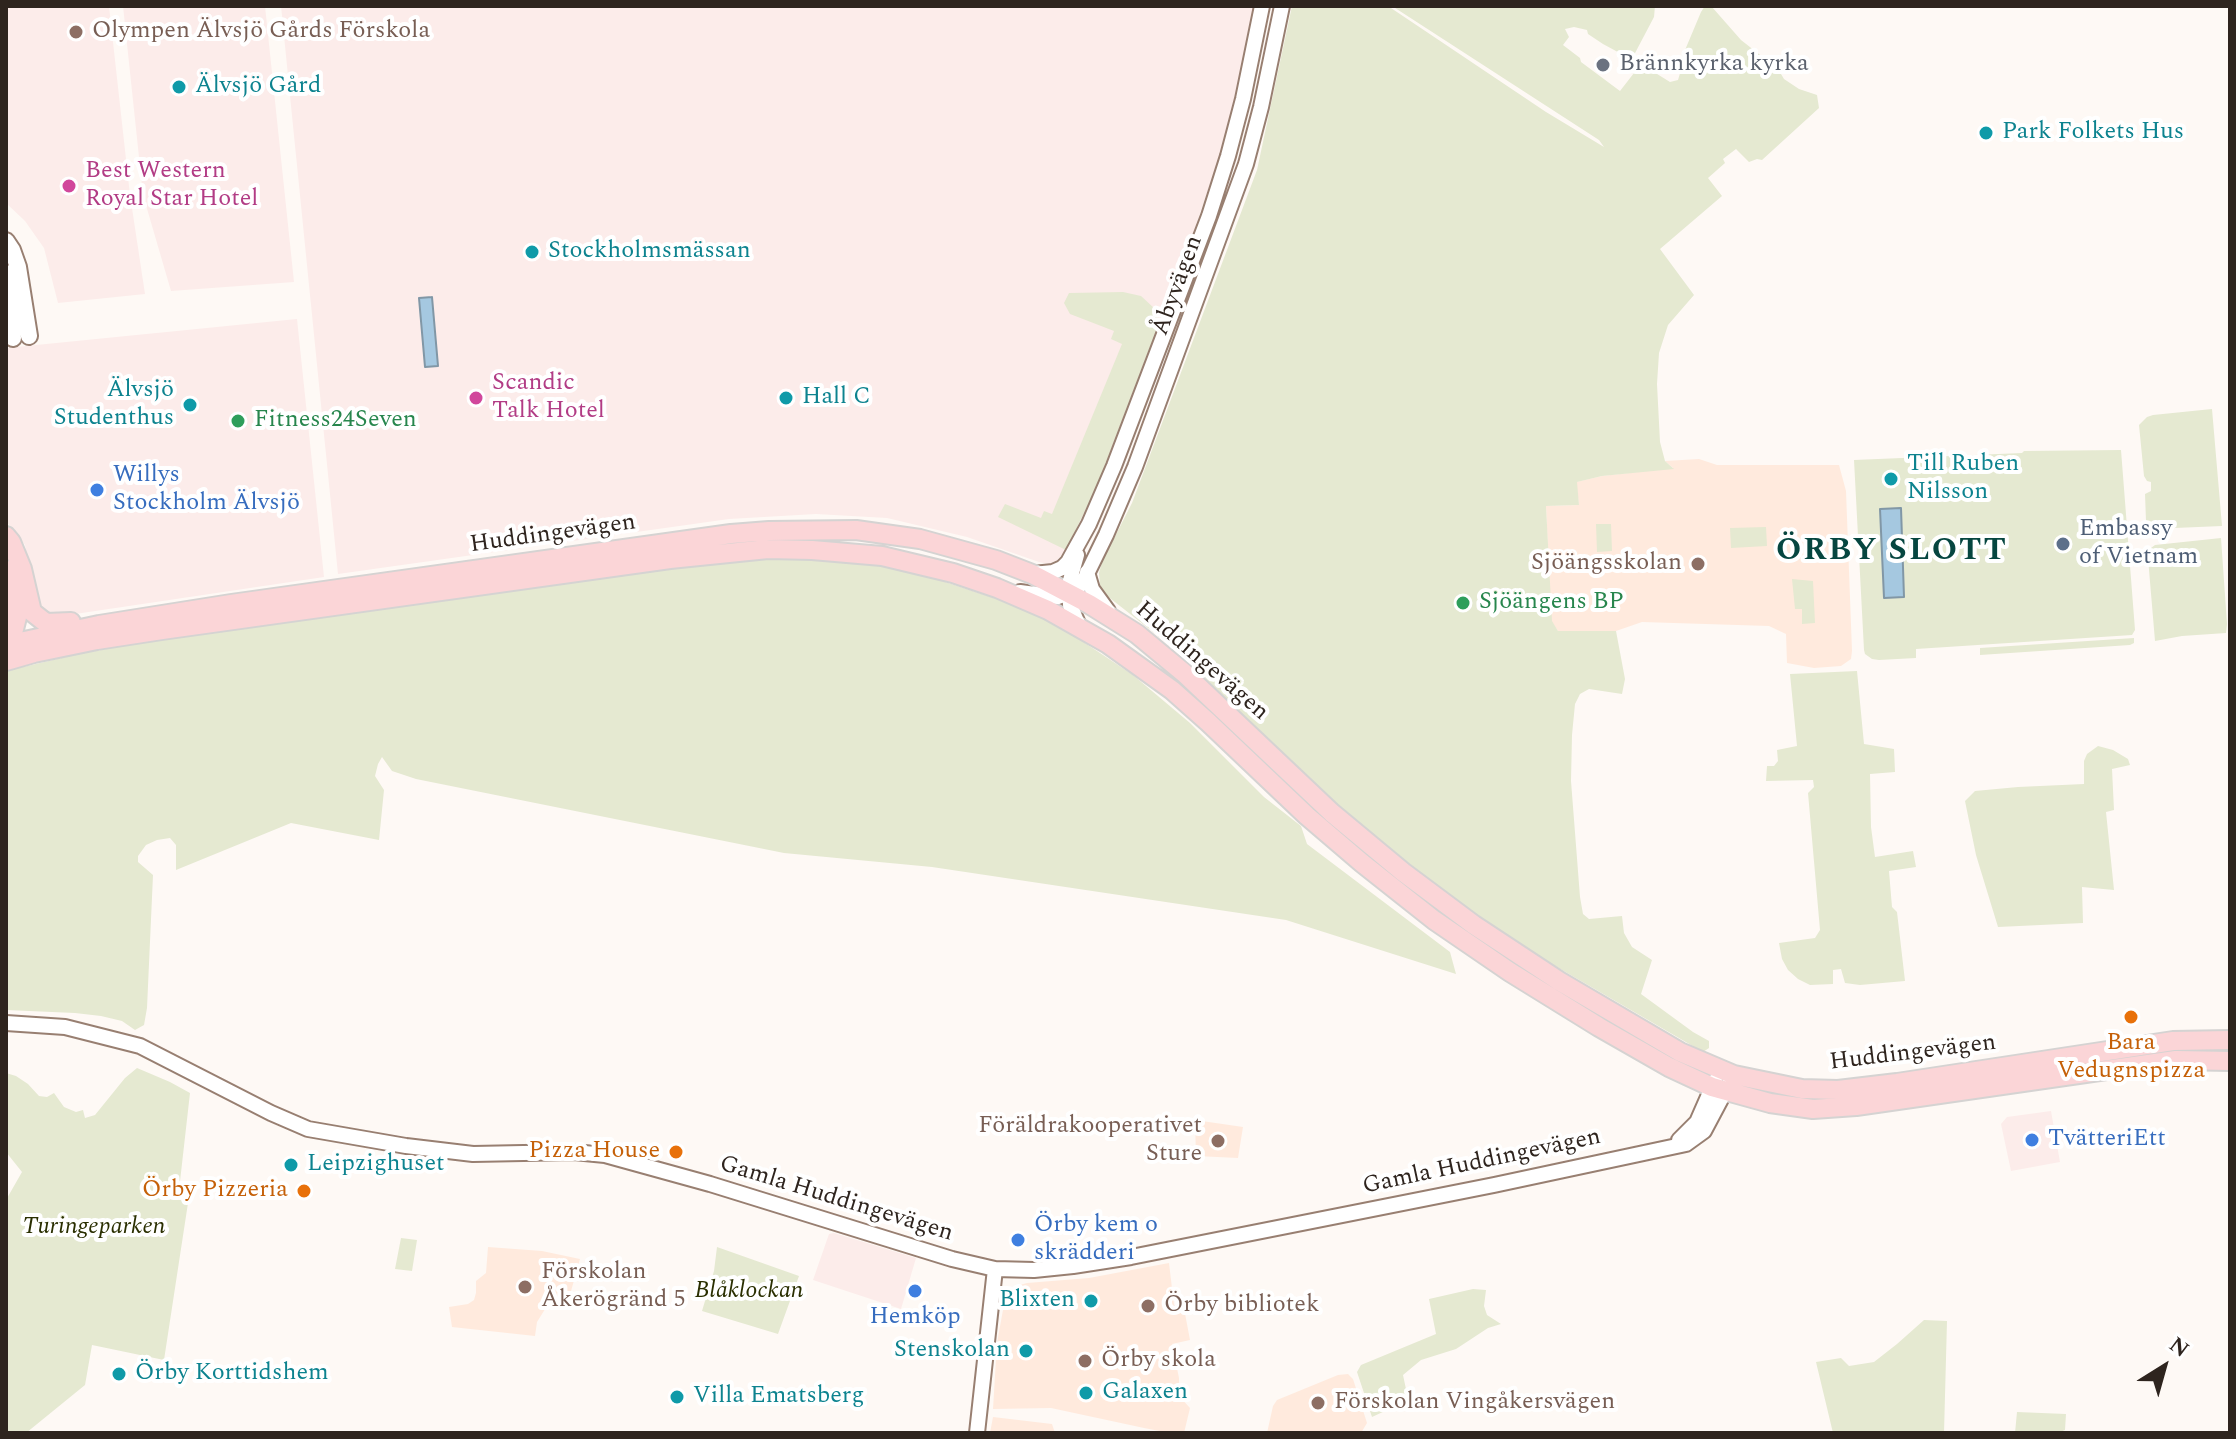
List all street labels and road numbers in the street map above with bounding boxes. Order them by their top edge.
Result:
street label: Åbyvägen [1148,232,1210,340]
street label: Huddingevägen [468,509,638,561]
street label: Huddingevägen [1128,596,1274,728]
street label: Huddingevägen [1828,1030,1998,1078]
street label: Gamla Huddingevägen [1360,1124,1604,1202]
street label: Gamla Huddingevägen [716,1151,956,1249]

